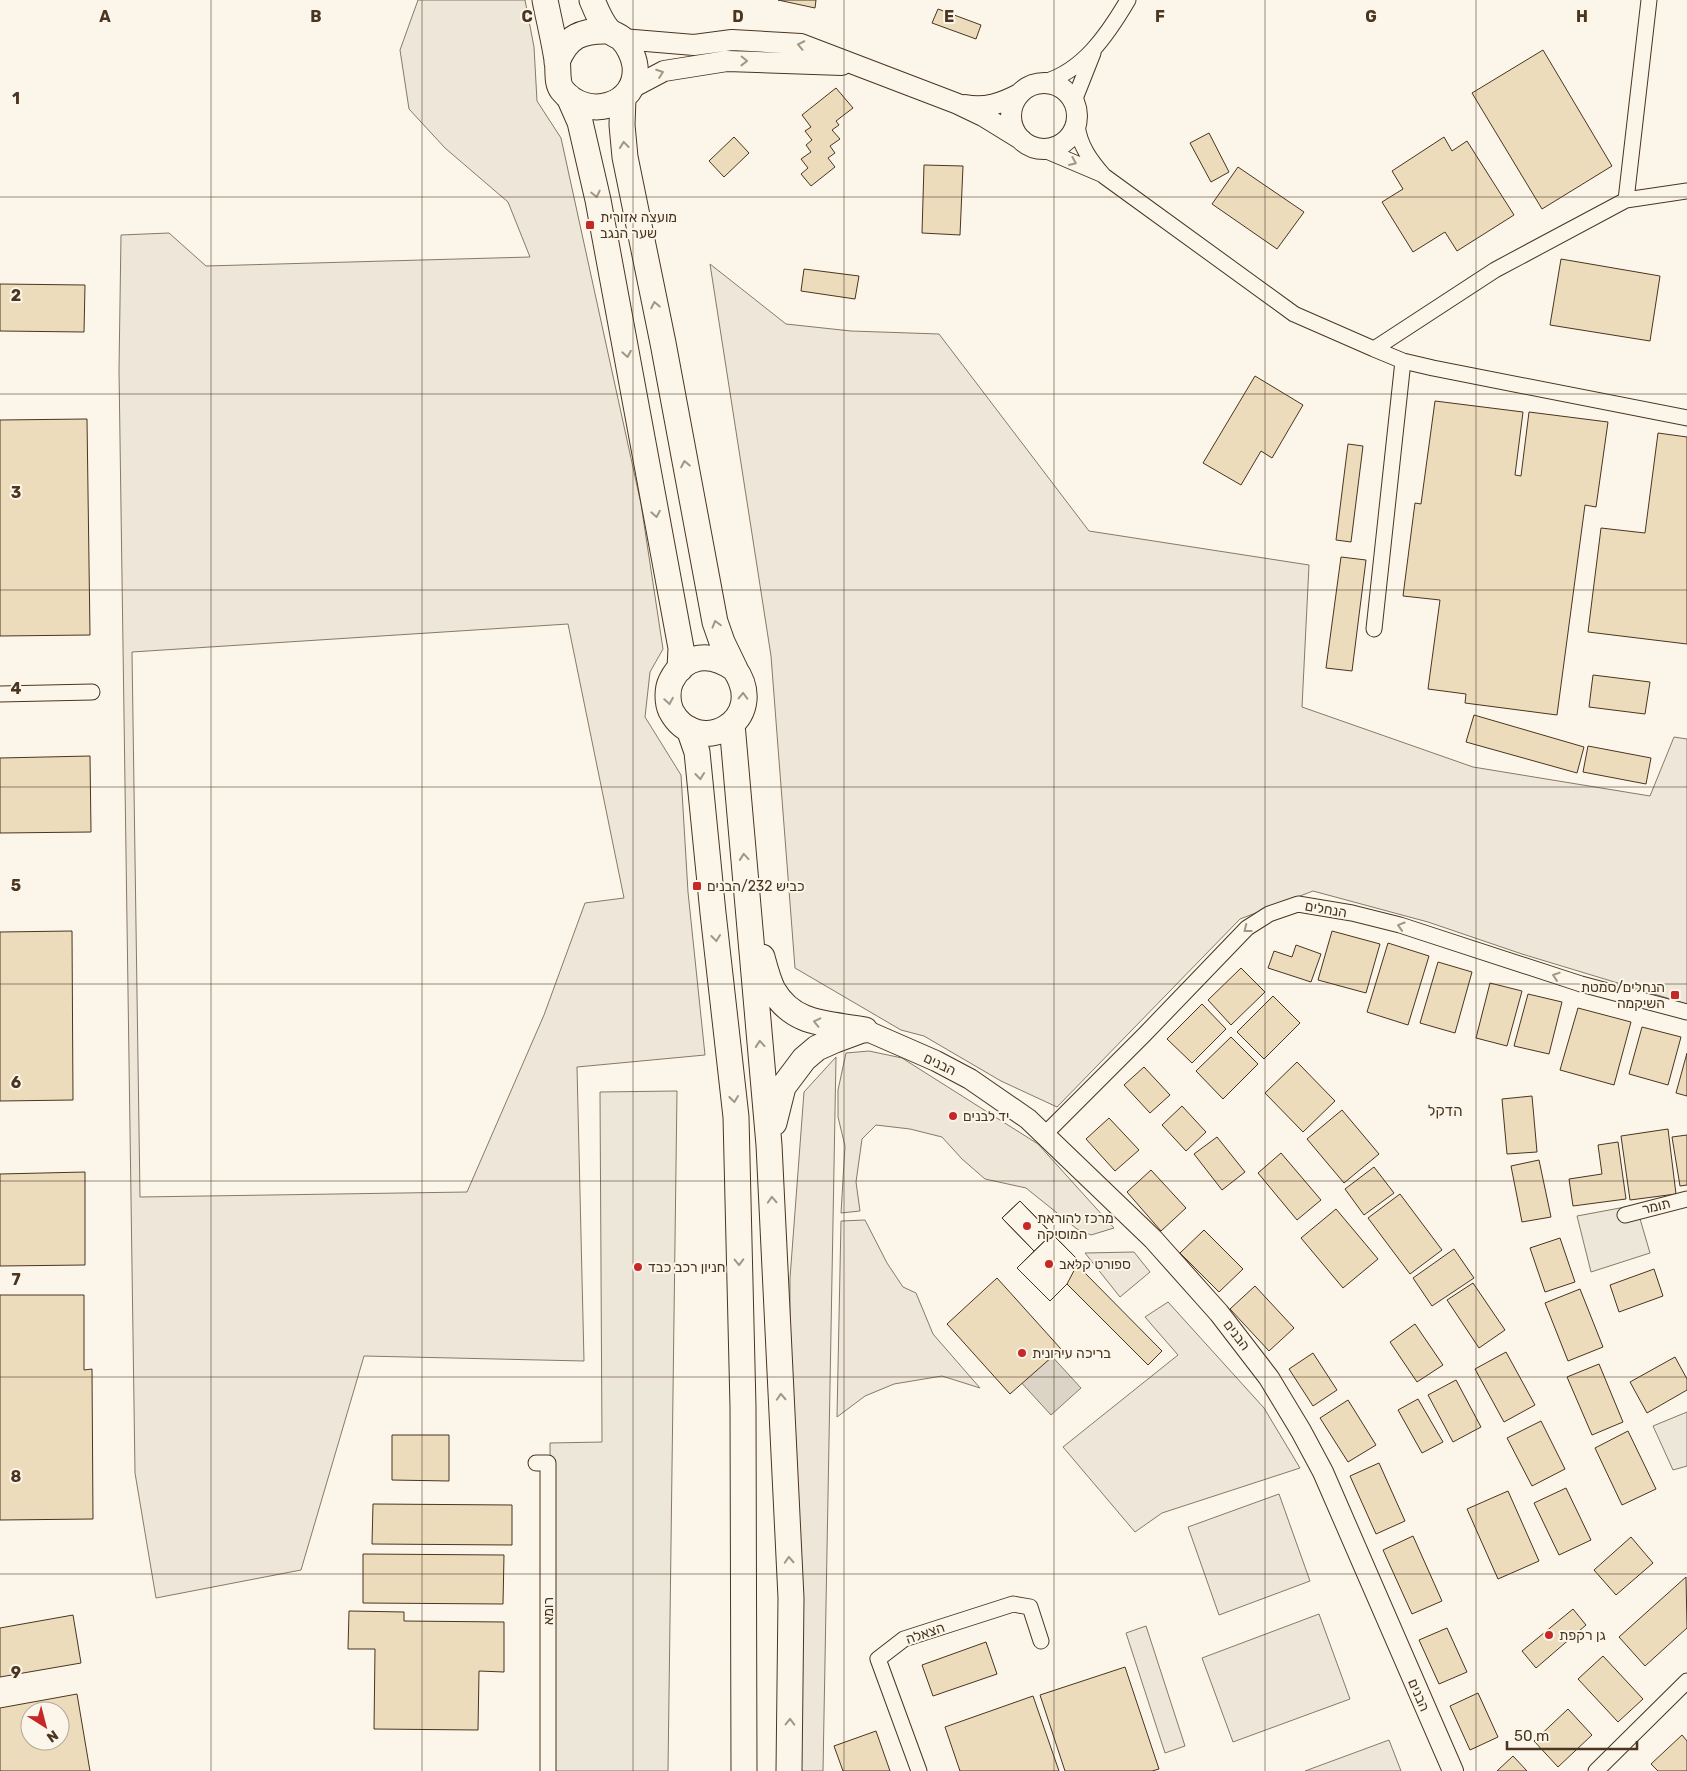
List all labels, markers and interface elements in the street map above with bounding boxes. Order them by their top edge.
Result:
text: A [99,7,111,26]
text: B [310,7,322,26]
text: C [521,7,533,26]
text: D [732,7,744,26]
text: E [944,7,954,26]
text: F [1155,7,1165,26]
text: G [1365,7,1377,26]
text: H [1576,7,1588,26]
one-way arrow [797,40,806,51]
one-way arrow [741,56,749,66]
one-way arrow [655,69,664,79]
text: 1 [12,89,20,108]
one-way arrow [619,141,630,149]
one-way arrow [1068,156,1077,167]
one-way arrow [590,190,601,199]
place label: מועצה אזורית שער הנגב [600,209,677,242]
marker: מועצה אזורית שער הנגב [584,219,596,231]
text: 2 [11,286,21,305]
one-way arrow [650,300,661,309]
one-way arrow [621,349,631,358]
one-way arrow [681,460,691,469]
text: 3 [11,483,21,502]
one-way arrow [651,509,661,518]
one-way arrow [711,620,721,628]
text: 4 [11,679,22,698]
one-way arrow [738,691,749,699]
one-way arrow [664,697,674,706]
one-way arrow [694,773,705,781]
one-way arrow [739,853,750,861]
text: 5 [11,876,21,895]
place label: כביש 232/הבנים [707,878,805,895]
marker: כביש 232/הבנים [691,880,703,892]
street label: הנחלים [1304,897,1348,922]
one-way arrow [1397,922,1406,932]
one-way arrow [1244,923,1253,932]
one-way arrow [710,934,721,942]
one-way arrow [1552,972,1560,982]
place label: הנחלים/סמטת השיקמה [1581,979,1665,1012]
marker: הנחלים/סמטת השיקמה [1669,989,1681,1001]
one-way arrow [812,1017,821,1028]
one-way arrow [755,1040,766,1048]
street label: הבנים [921,1049,959,1080]
text: 6 [11,1073,21,1092]
one-way arrow [728,1096,739,1104]
district label: הדקל [1428,1102,1462,1120]
place label: יד לבנים [963,1108,1009,1125]
marker: יד לבנים [947,1110,959,1122]
street label: תומר [1640,1195,1672,1218]
one-way arrow [766,1196,777,1204]
place label: מרכז להוראת המוסיקה [1037,1210,1114,1243]
marker: מרכז להוראת המוסיקה [1021,1220,1033,1232]
place label: ספורט קלאב [1059,1256,1131,1273]
one-way arrow [734,1258,745,1266]
marker: ספורט קלאב [1043,1258,1055,1270]
place label: חניון רכב כבד [648,1259,725,1276]
marker: חניון רכב כבד [632,1261,644,1273]
text: 7 [11,1270,21,1289]
street label: הבנים [1220,1317,1254,1354]
place label: בריכה עירונית [1032,1345,1111,1362]
marker: בריכה עירונית [1016,1347,1028,1359]
one-way arrow [776,1393,787,1401]
text: 8 [11,1467,22,1486]
one-way arrow [784,1556,794,1564]
street label: רומא [540,1597,557,1625]
street label: הצאלה [903,1619,947,1648]
place label: גן רקפת [1559,1627,1606,1644]
marker: גן רקפת [1543,1629,1555,1641]
text: 9 [11,1663,21,1682]
street label: הבנים [1404,1676,1433,1714]
north arrow [20,1701,70,1751]
one-way arrow [784,1718,795,1726]
scale bar [1507,1718,1637,1750]
text: N [43,1726,61,1746]
text: 50 m [1514,1727,1549,1745]

